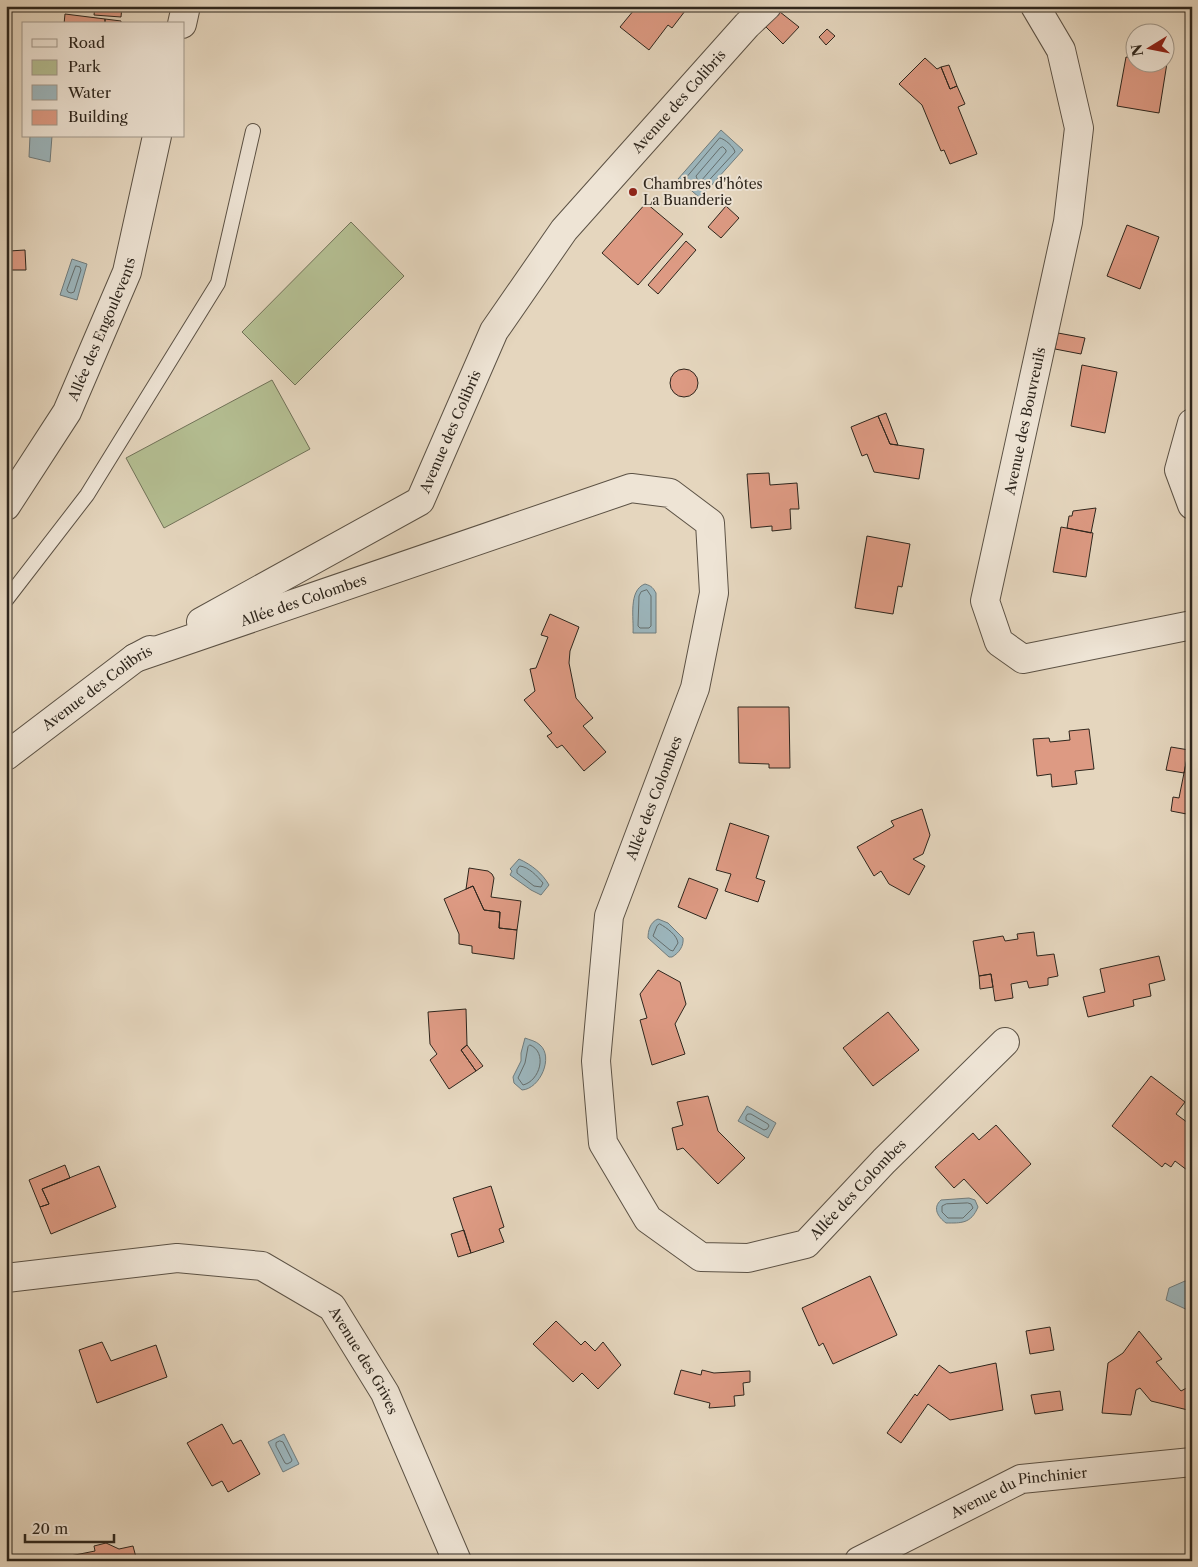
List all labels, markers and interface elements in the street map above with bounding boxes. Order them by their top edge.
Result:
legend [22,22,185,138]
north arrow [1126,22,1176,72]
text: Road [68,33,105,52]
text: N [1127,43,1147,58]
street label: Avenue des Colibris [627,46,730,157]
text: Park [68,57,102,76]
text: Water [67,83,112,102]
text: Building [68,107,128,126]
place label: Chambres d'hôtes La Buanderie [643,175,763,209]
marker: Chambres d'hôtes La Buanderie [627,186,639,198]
street label: Allée des Engoulevents [63,256,139,405]
street label: Avenue des Bouvreuils [1000,345,1049,498]
street label: Avenue des Colibris [415,367,485,497]
street label: Allée des Colombes [237,570,369,631]
street label: Avenue des Colibris [38,642,155,735]
street label: Allée des Colombes [622,733,686,864]
street label: Allée des Colombes [805,1135,910,1244]
street label: Avenue des Grives [324,1302,402,1417]
street label: Avenue du Pinchinier [947,1463,1088,1522]
scale bar [25,1512,114,1544]
text: 20 m [32,1519,68,1538]

